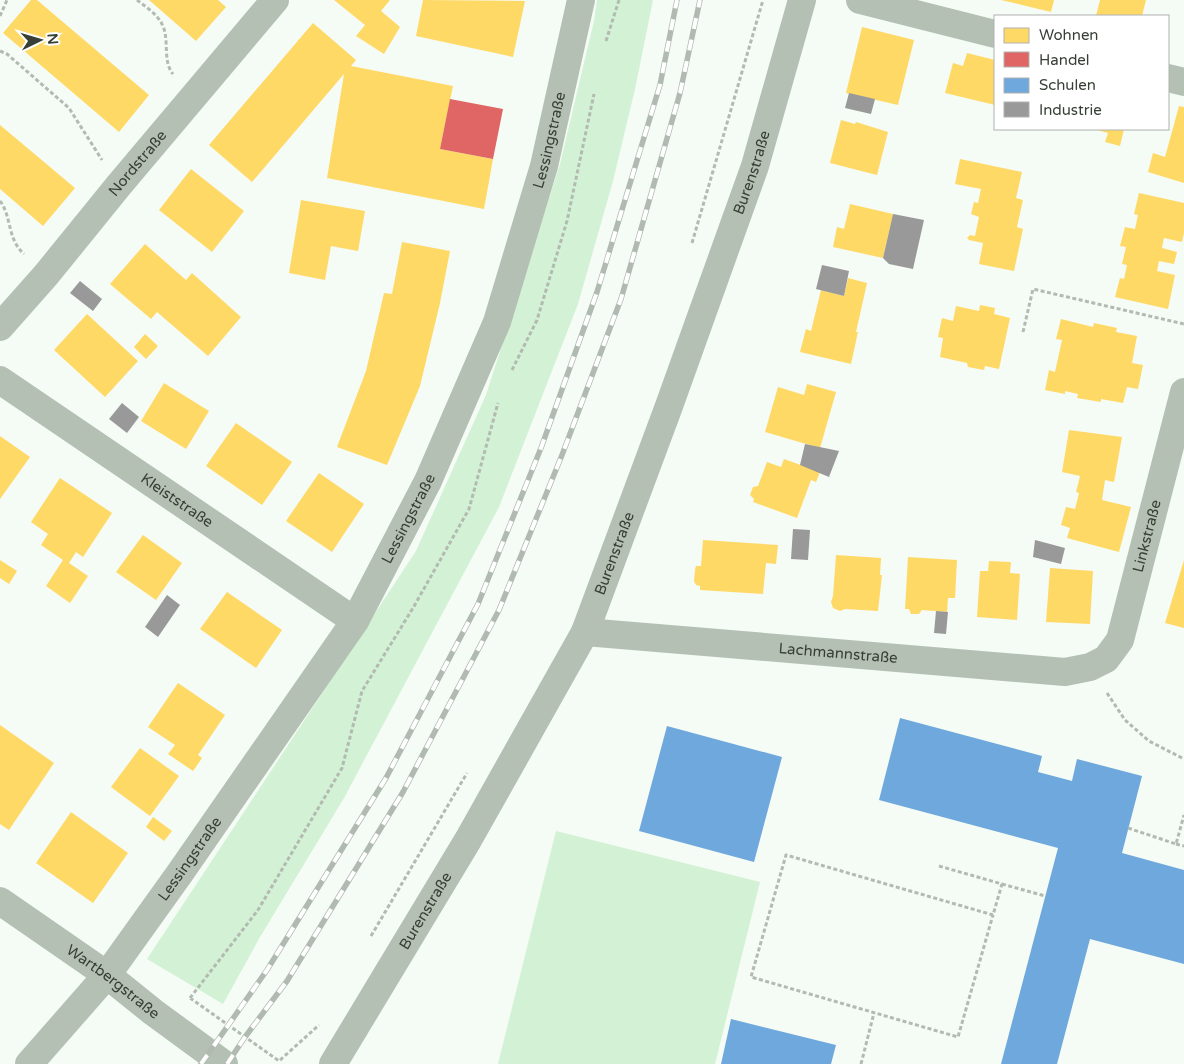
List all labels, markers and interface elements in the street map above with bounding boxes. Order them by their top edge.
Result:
north arrow [15,15,65,65]
legend [994,15,1169,130]
text: Wohnen [1039,26,1099,44]
text: N [43,33,61,45]
text: Handel [1039,51,1090,69]
text: Schulen [1039,76,1096,94]
street label: Lessingstraße [529,90,569,191]
text: Industrie [1039,101,1102,119]
street label: Nordstraße [105,126,170,200]
street label: Burenstraße [729,129,774,217]
street label: Kleiststraße [137,469,217,531]
street label: Lessingstraße [378,471,439,567]
street label: Linkstraße [1129,498,1165,574]
street label: Burenstraße [591,509,638,597]
street label: Lachmannstraße [778,639,898,667]
street label: Lessingstraße [154,813,225,904]
street label: Burenstraße [395,869,456,953]
street label: Wartbergstraße [63,941,163,1023]

